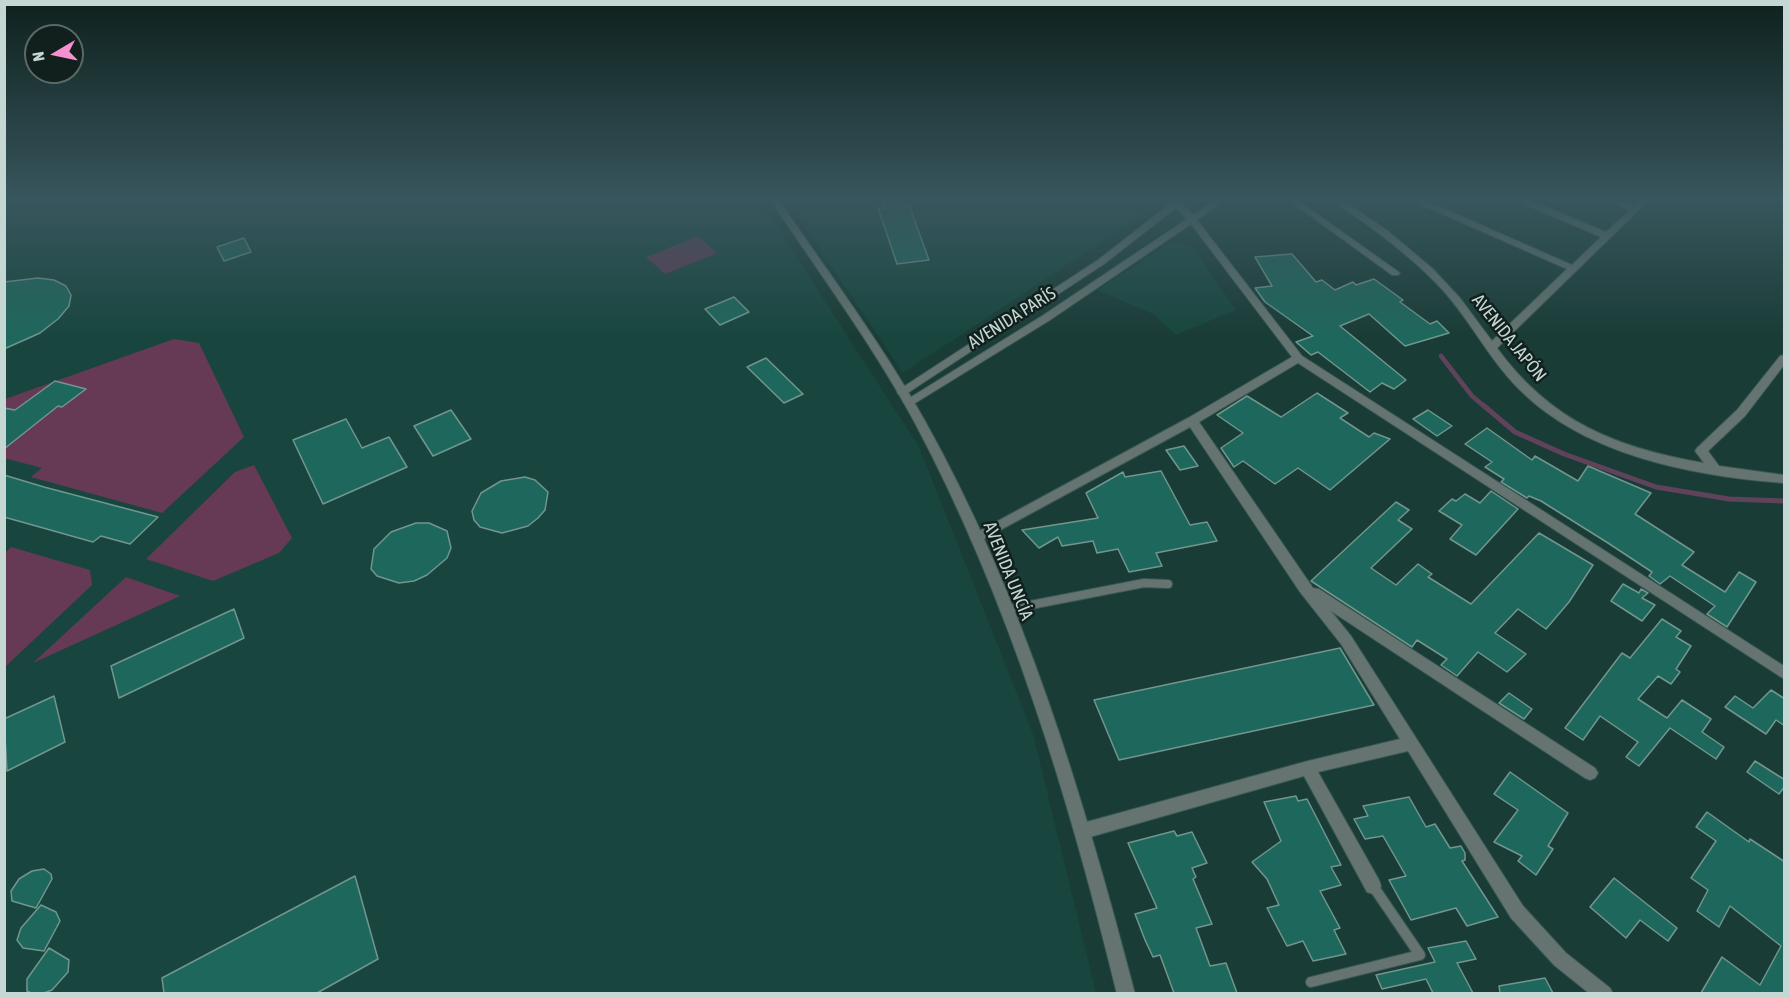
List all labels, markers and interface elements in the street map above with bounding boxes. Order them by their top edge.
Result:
north arrow [24,24,84,84]
text: N [29,50,48,63]
street label: AVENIDA PARÍS [964,282,1060,354]
street label: AVENIDA JAPÓN [1467,290,1551,386]
street label: AVENIDA UNCÍA [978,519,1038,623]

